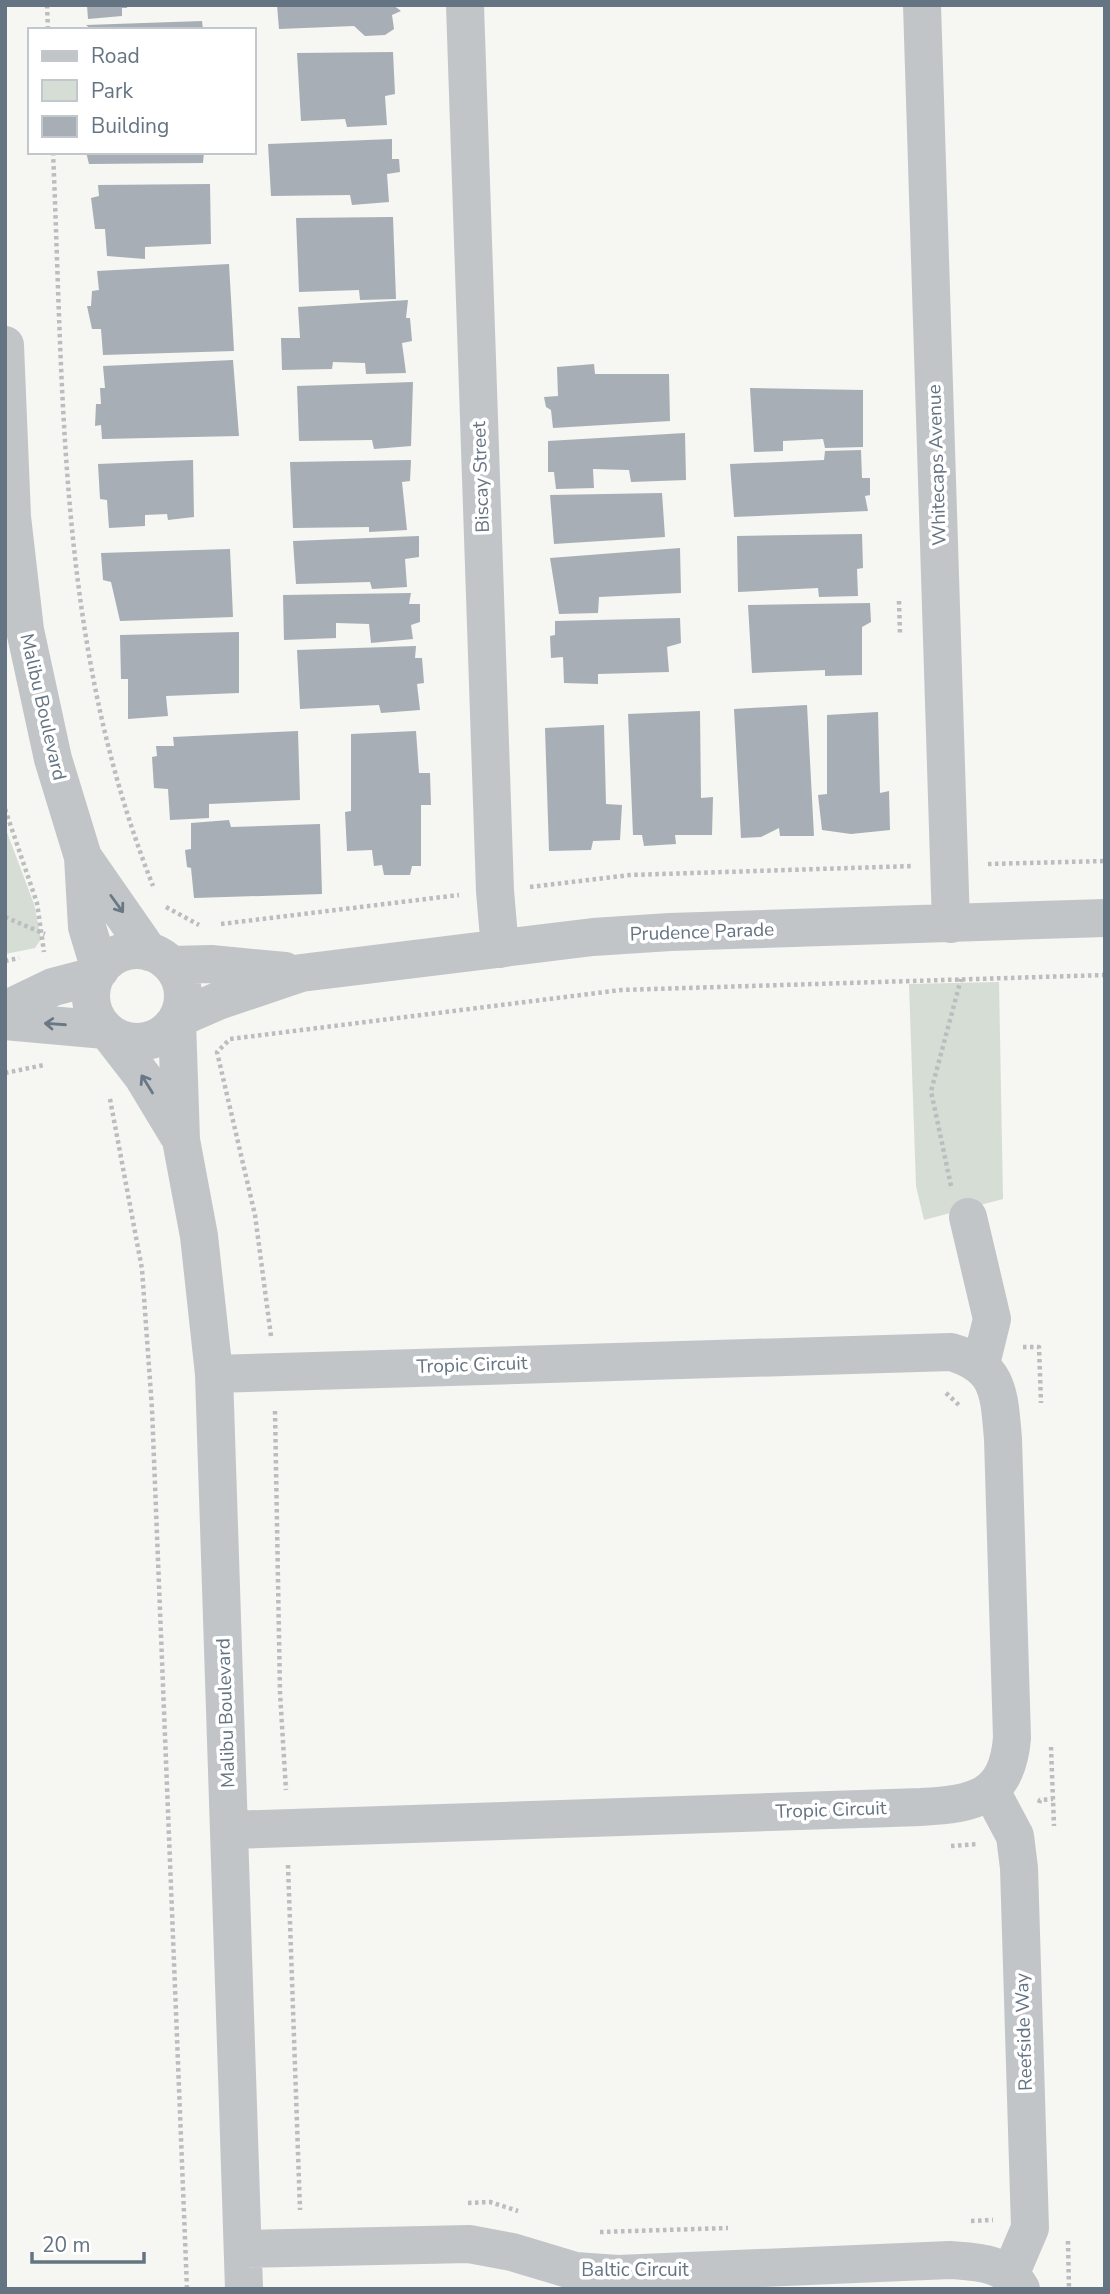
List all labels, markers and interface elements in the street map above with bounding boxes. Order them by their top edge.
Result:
legend [28,28,256,154]
text: Road [91,42,140,70]
text: Park [91,77,133,105]
text: Building [91,112,169,140]
street label: Whitecaps Avenue [921,384,953,546]
street label: Biscay Street [466,420,496,533]
street label: Malibu Boulevard [13,631,73,783]
one-way arrow [110,894,124,913]
street label: Prudence Parade [629,916,775,948]
one-way arrow [45,1017,67,1030]
one-way arrow [140,1075,154,1095]
street label: Tropic Circuit [416,1350,528,1380]
street label: Malibu Boulevard [210,1638,242,1788]
street label: Tropic Circuit [775,1795,887,1825]
street label: Reefside Way [1009,1972,1039,2091]
scale bar [32,2220,144,2264]
text: 20 m [42,2231,91,2259]
street label: Baltic Circuit [581,2257,689,2283]

